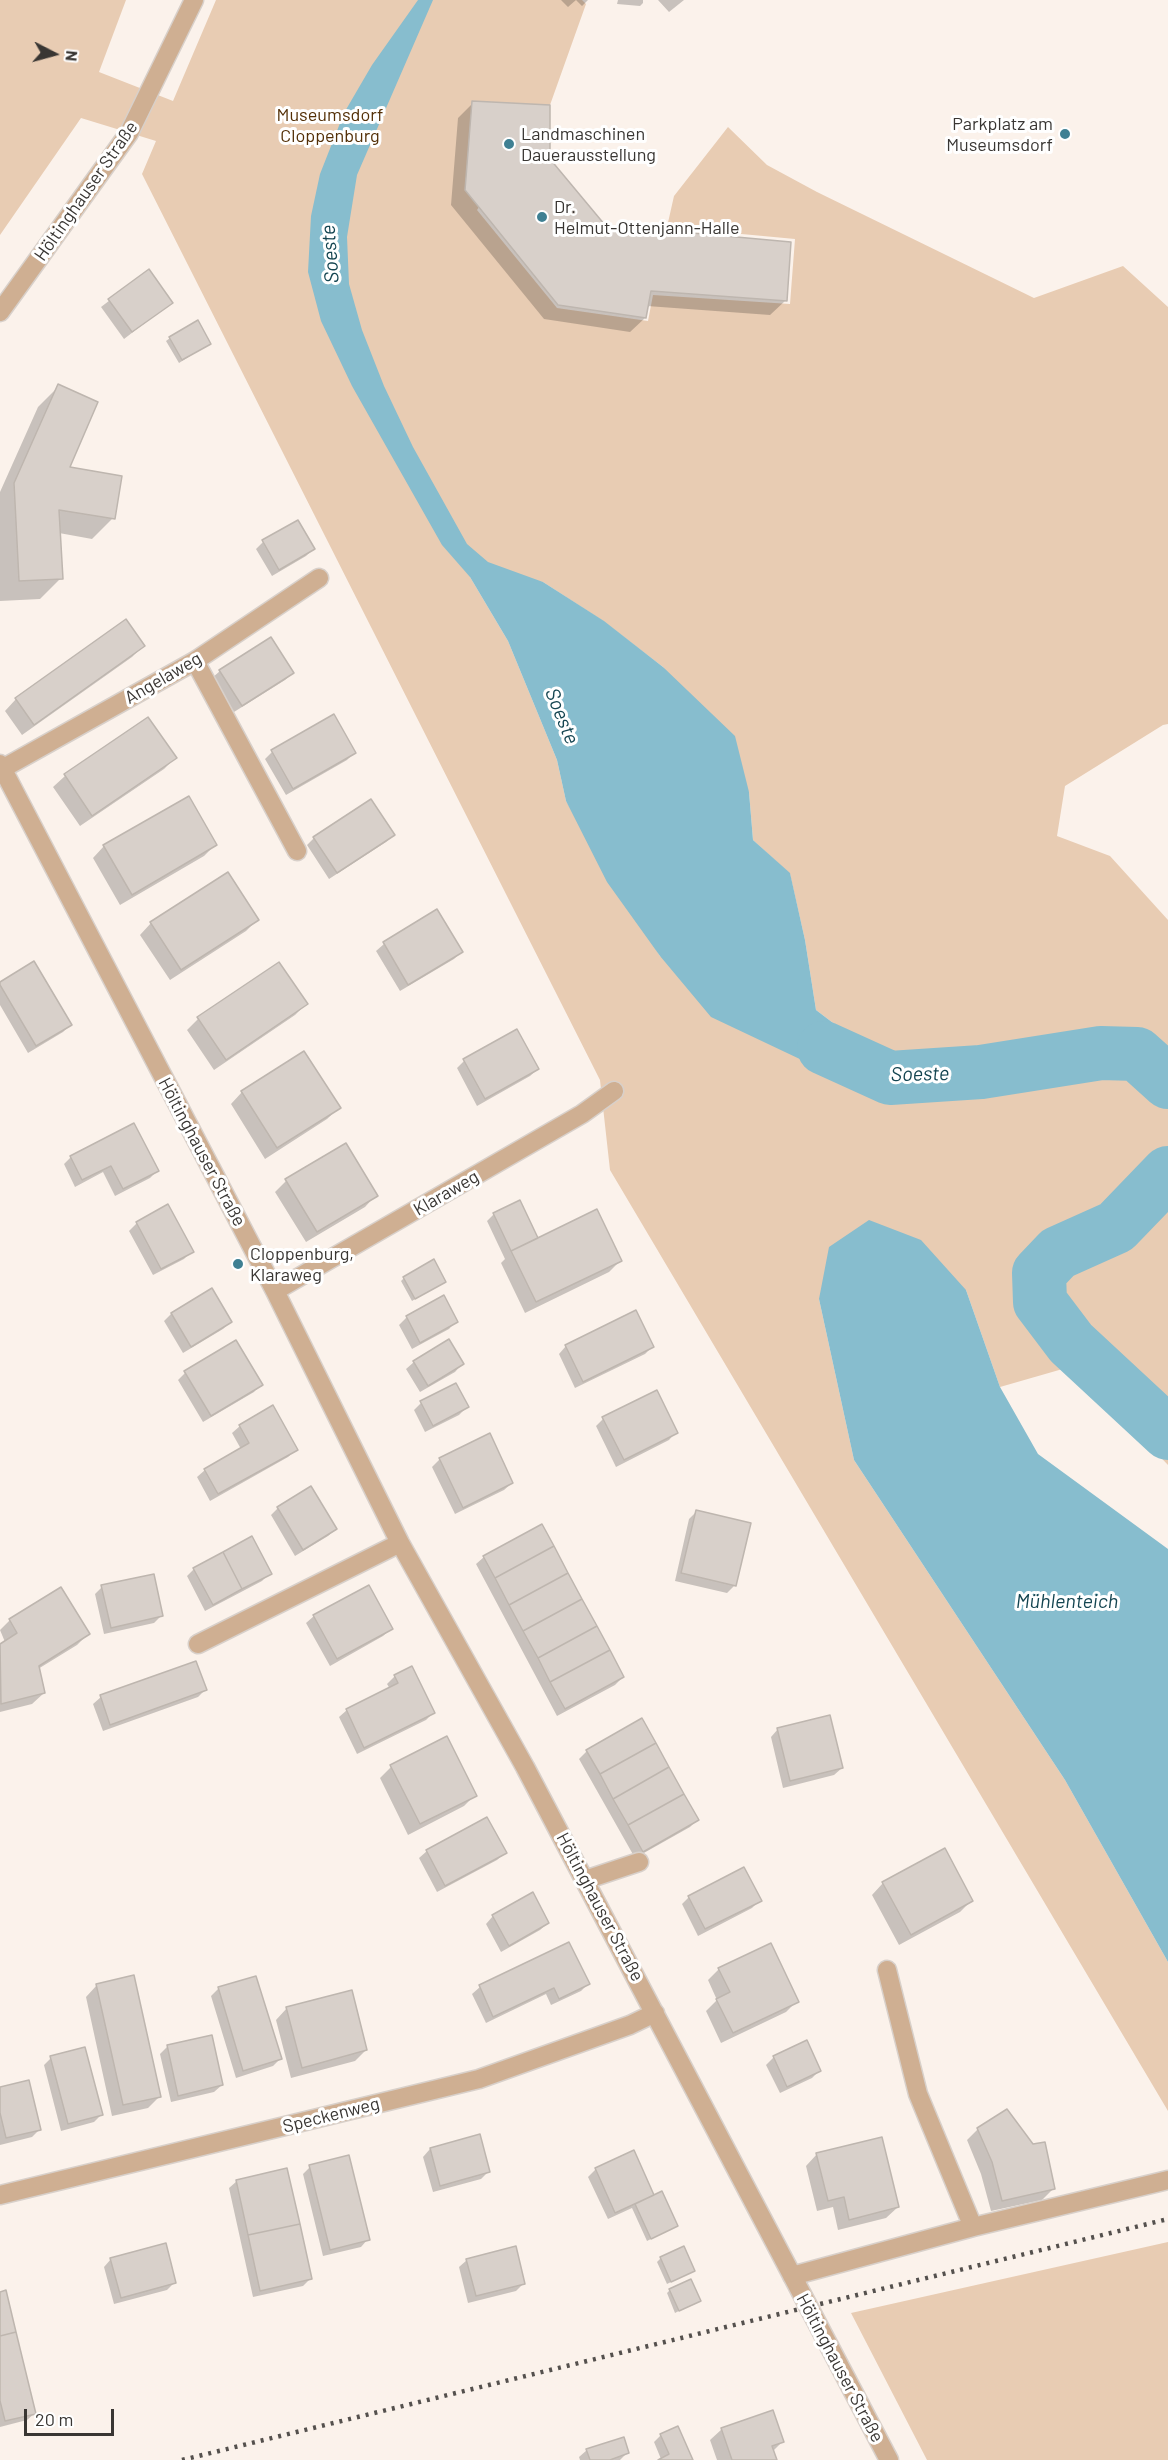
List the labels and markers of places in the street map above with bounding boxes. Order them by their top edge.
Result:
place label: Parkplatz am Museumsdorf [946,113,1053,156]
place label: Landmaschinen Dauerausstellung [521,123,656,166]
marker: Parkplatz am Museumsdorf [1058,127,1072,141]
marker: Landmaschinen Dauerausstellung [502,137,516,151]
place label: Dr. Helmut-Ottenjann-Halle [554,196,740,238]
marker: Dr. Helmut-Ottenjann-Halle [535,210,549,224]
place label: Cloppenburg, Klaraweg [250,1243,354,1286]
marker: Cloppenburg, Klaraweg [231,1257,245,1271]

